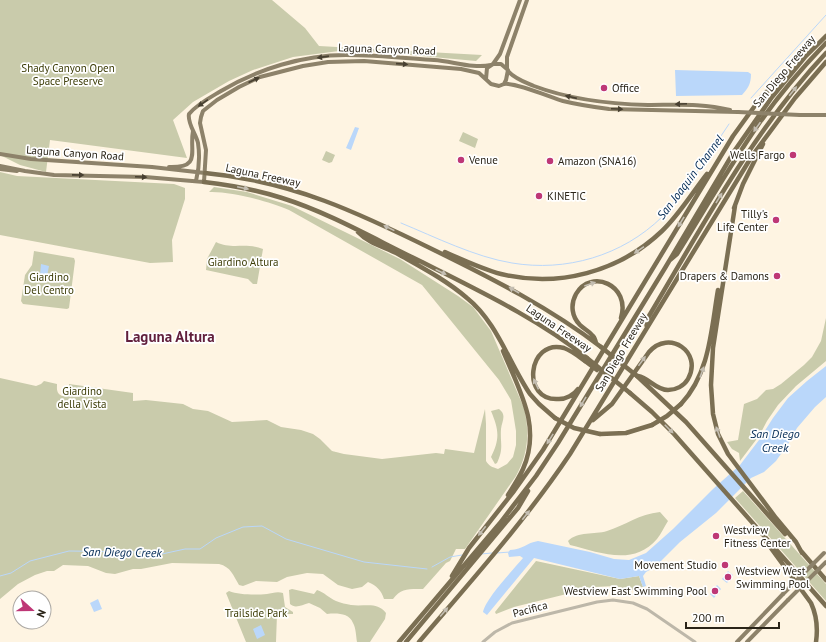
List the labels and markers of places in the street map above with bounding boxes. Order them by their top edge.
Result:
place label: Office [612,81,640,95]
marker: Office [599,83,609,93]
place label: Wells Fargo [730,148,785,162]
marker: Wells Fargo [788,150,798,160]
place label: Venue [468,153,498,167]
place label: Amazon (SNA16) [558,154,636,168]
marker: Venue [456,155,466,165]
marker: Amazon (SNA16) [545,156,555,166]
place label: KINETIC [547,189,586,203]
marker: KINETIC [534,191,544,201]
place label: Tilly's Life Center [717,207,768,234]
marker: Tilly's Life Center [771,215,781,225]
place label: Drapers & Damons [680,269,769,283]
marker: Drapers & Damons [772,271,782,281]
place label: Westview Fitness Center [724,523,791,550]
marker: Westview Fitness Center [711,531,721,541]
place label: Movement Studio [634,558,717,572]
marker: Movement Studio [720,560,730,570]
place label: Westview West Swimming Pool [736,564,810,591]
marker: Westview West Swimming Pool [723,572,733,582]
place label: Westview East Swimming Pool [564,584,708,598]
marker: Westview East Swimming Pool [710,586,720,596]

